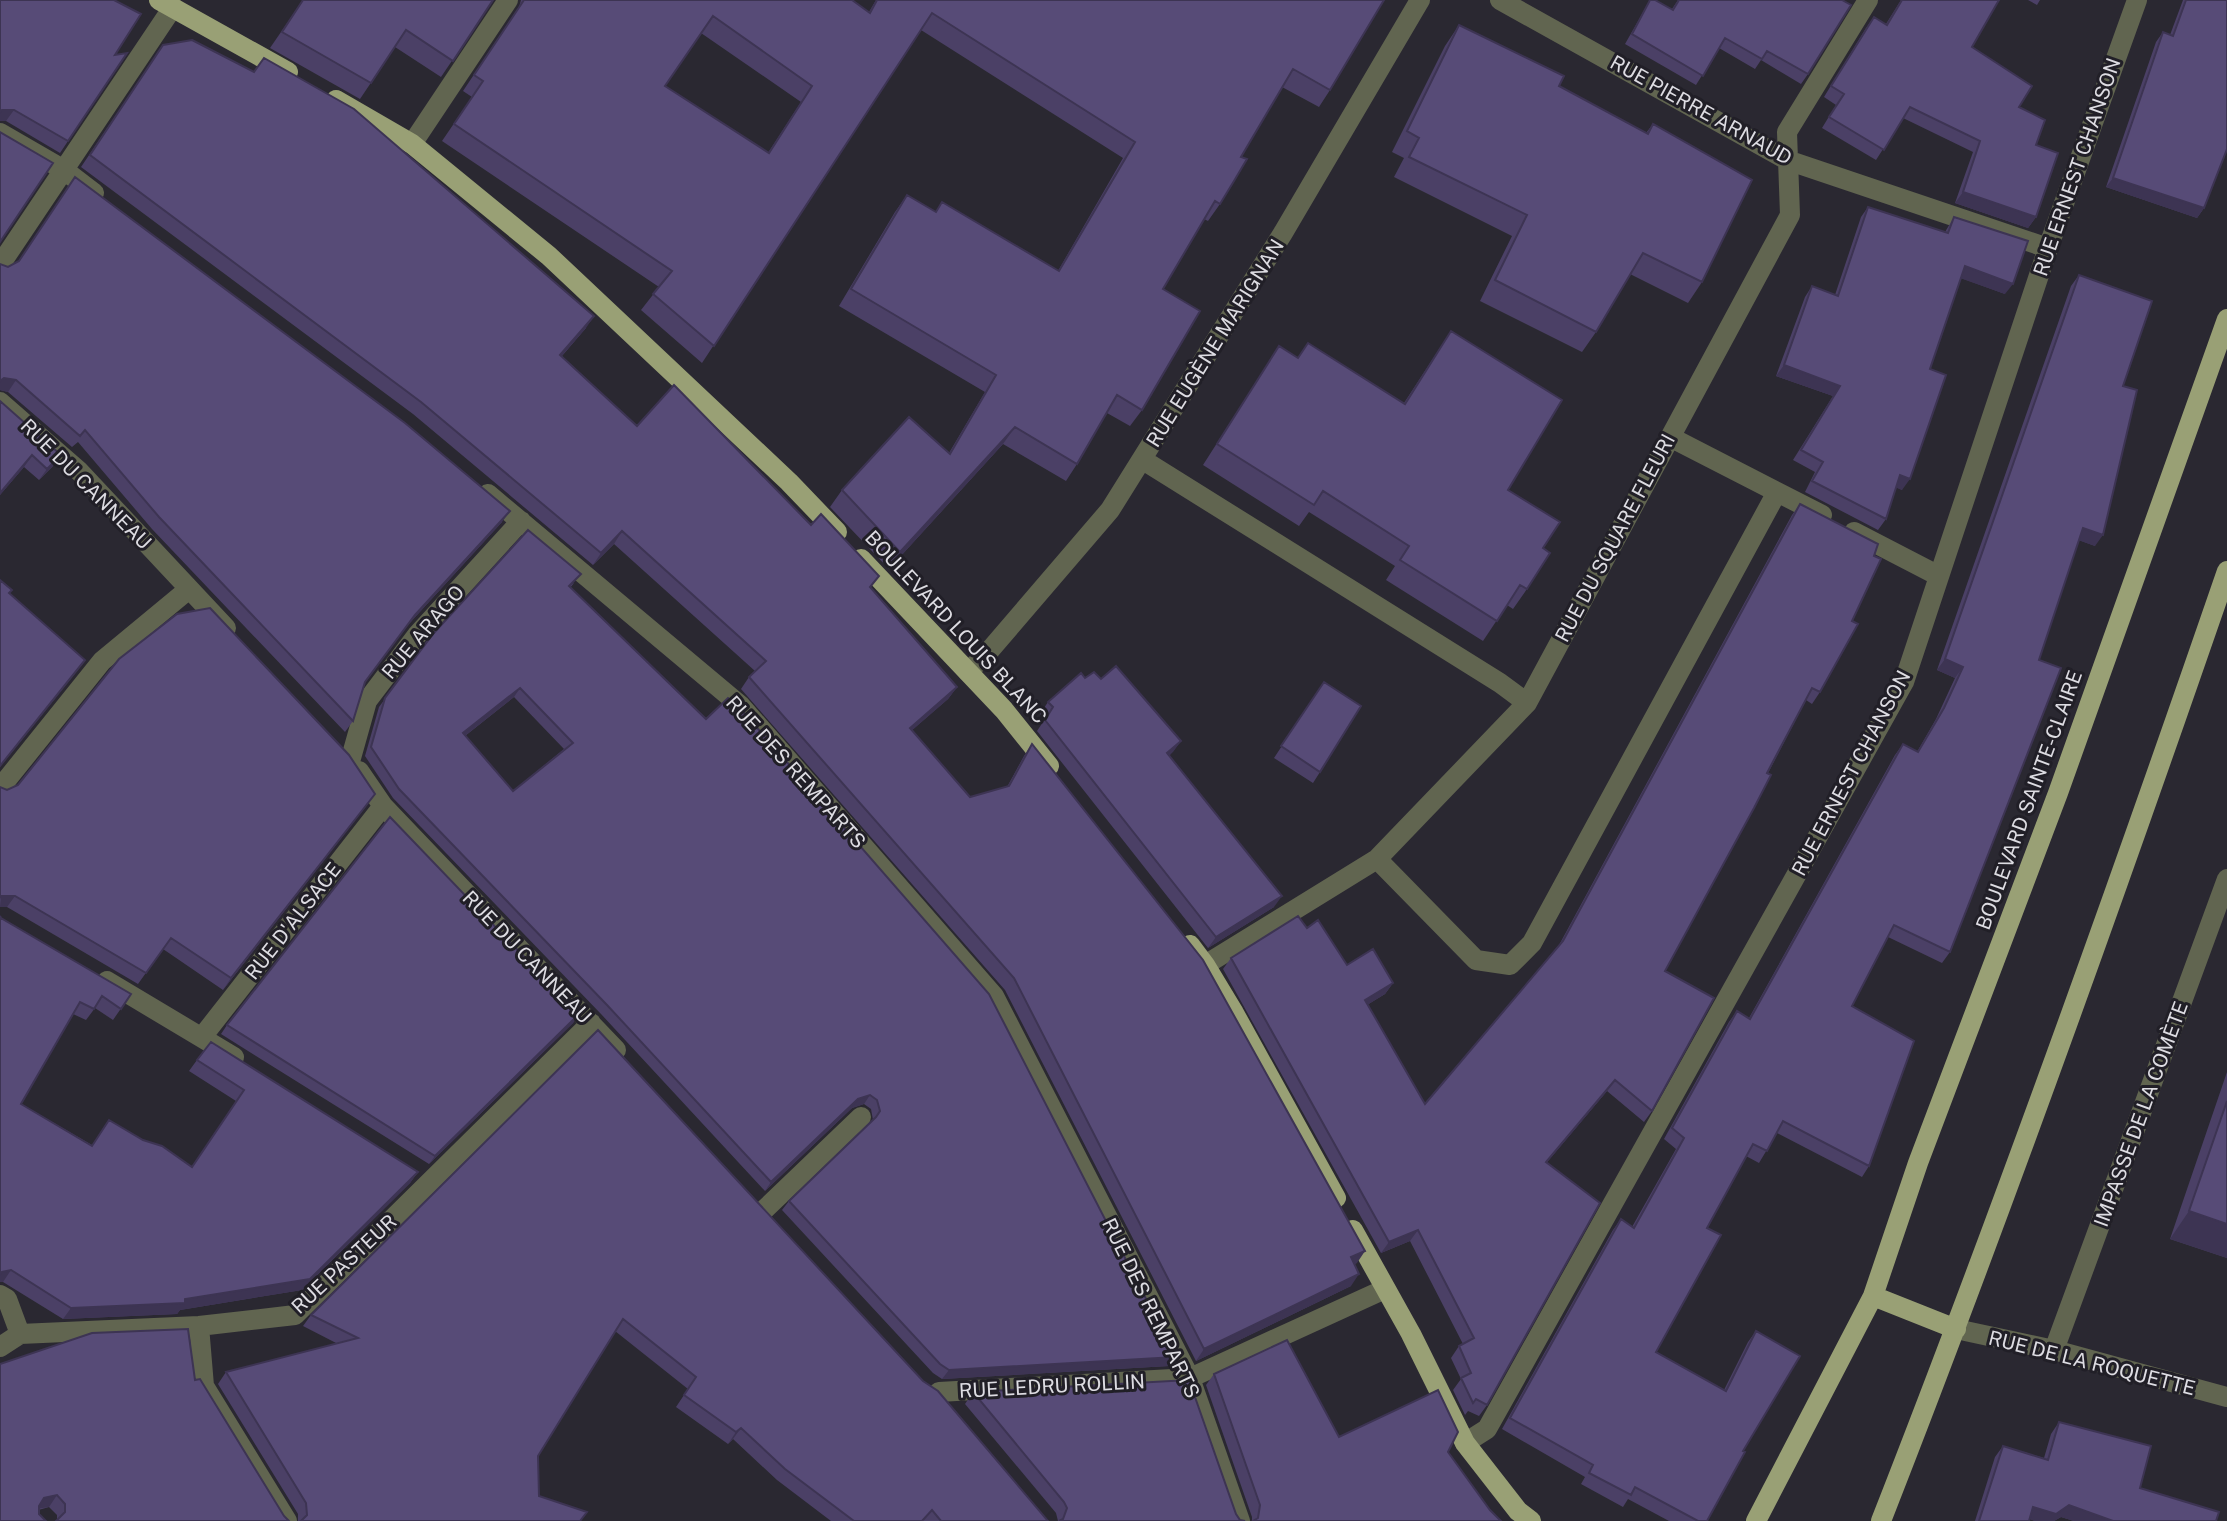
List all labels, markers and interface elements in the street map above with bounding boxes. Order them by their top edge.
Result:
street label: RUE PIERRE ARNAUD [1606,50,1796,170]
street label: RUE ERNEST CHANSON [2028,55,2126,279]
street label: RUE EUGÈNE MARIGNAN [1140,234,1289,451]
street label: RUE DU CANNEAU [16,414,156,554]
street label: RUE DU SQUARE FLEURI [1550,430,1680,646]
street label: BOULEVARD LOUIS BLANC [860,525,1052,729]
street label: RUE ARAGO [377,580,469,684]
street label: RUE ERNEST CHANSON [1787,666,1915,880]
street label: BOULEVARD SAINTE-CLAIRE [1971,667,2087,933]
street label: RUE DES REMPARTS [721,691,871,853]
street label: RUE D'ALSACE [240,858,346,984]
street label: RUE DU CANNEAU [458,886,596,1028]
street label: IMPASSE DE LA COMÈTE [2088,998,2193,1230]
street label: RUE PASTEUR [287,1209,401,1319]
street label: RUE DES REMPARTS [1097,1214,1205,1402]
street label: RUE DE LA ROQUETTE [1986,1326,2198,1400]
street label: RUE LEDRU ROLLIN [958,1369,1146,1403]

